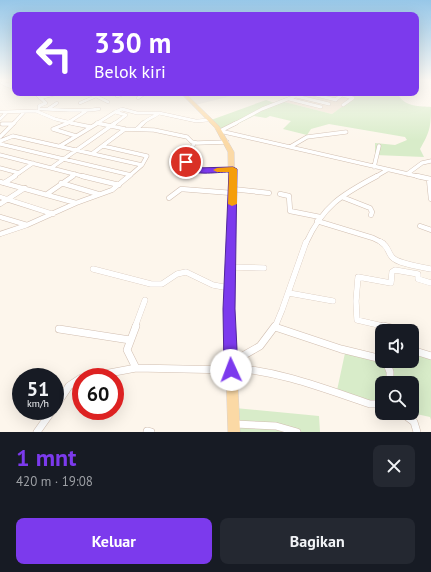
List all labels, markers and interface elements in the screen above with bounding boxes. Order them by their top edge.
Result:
text: 330 m [94,24,171,61]
icon: left [28,28,80,80]
text: Belok kiri [94,60,166,83]
pin [169,145,203,179]
icon: arrive [175,151,197,173]
map controls [375,324,419,420]
button: sound [375,324,419,368]
position arrow [210,349,252,391]
speed limit sign: 60 [72,368,124,420]
text: 51 [27,376,49,402]
button: search [375,376,419,420]
text: km/h [27,397,49,410]
text: 1 mnt [16,442,76,473]
button: close [373,445,415,487]
text: 420 m · 19:08 [16,473,93,490]
button: Keluar [16,518,212,564]
button: Bagikan [220,518,415,564]

